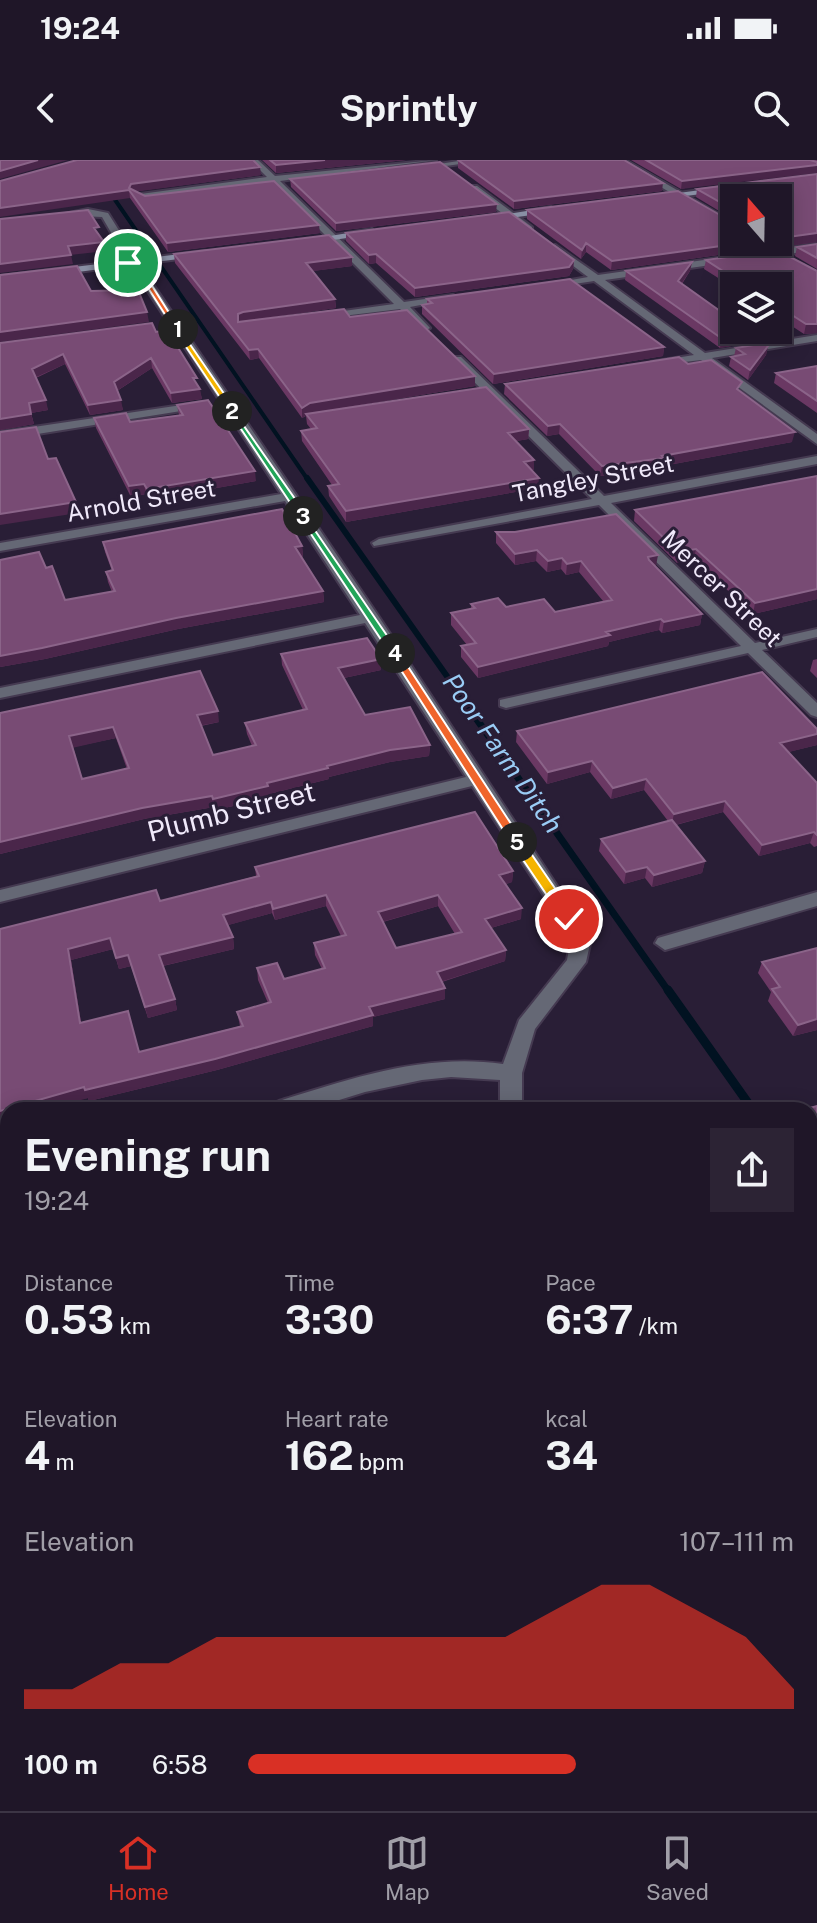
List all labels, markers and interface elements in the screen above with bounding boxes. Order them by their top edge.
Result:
text: 19:24 [40,10,120,46]
icon: back [24,86,68,130]
icon: search [749,86,793,130]
text: Sprintly [339,87,478,129]
north arrow [720,184,792,256]
map controls [720,184,792,344]
pin [94,229,162,297]
icon: arrive [106,241,150,285]
button: layers [720,272,792,344]
pin: 1 [158,309,198,349]
text: 1 [173,316,183,342]
pin: 2 [212,391,252,431]
text: 2 [225,398,239,424]
street label: Tangley Street [510,449,676,507]
street label: Arnold Street [64,473,218,527]
pin: 3 [283,496,323,536]
text: 3 [296,503,310,529]
street label: Mercer Street [656,524,788,652]
pin: 4 [375,633,415,673]
text: 4 [388,640,402,666]
water label: Poor Farm Ditch [436,667,570,839]
street label: Plumb Street [144,774,318,848]
pin: 5 [497,822,537,862]
text: 5 [510,829,524,855]
pin [535,885,603,953]
icon: check [547,897,591,941]
button: share [710,1128,794,1212]
text: Evening run [24,1129,271,1181]
text: 19:24 [24,1185,89,1216]
text: Distance [24,1270,113,1296]
text: Time [285,1270,335,1296]
text: Pace [545,1270,596,1296]
text: 0.53 [24,1296,114,1343]
text: 3:30 [285,1296,374,1343]
text: 6:37 [545,1296,634,1343]
text: km [114,1313,151,1339]
text: /km [634,1313,678,1339]
text: Elevation [24,1406,117,1432]
text: Heart rate [285,1406,389,1432]
text: kcal [545,1406,588,1432]
text: 4 [24,1432,50,1479]
text: 162 [285,1432,354,1479]
text: 34 [545,1432,598,1479]
text: m [50,1449,75,1475]
text: bpm [354,1449,404,1475]
text: Elevation [24,1526,134,1557]
text: 107–111 m [679,1526,794,1557]
text: 100 m [24,1749,98,1780]
text: 6:58 [152,1749,208,1780]
tab: Home [108,1831,169,1905]
tab: Map [385,1831,430,1905]
tab: Saved [646,1831,709,1905]

